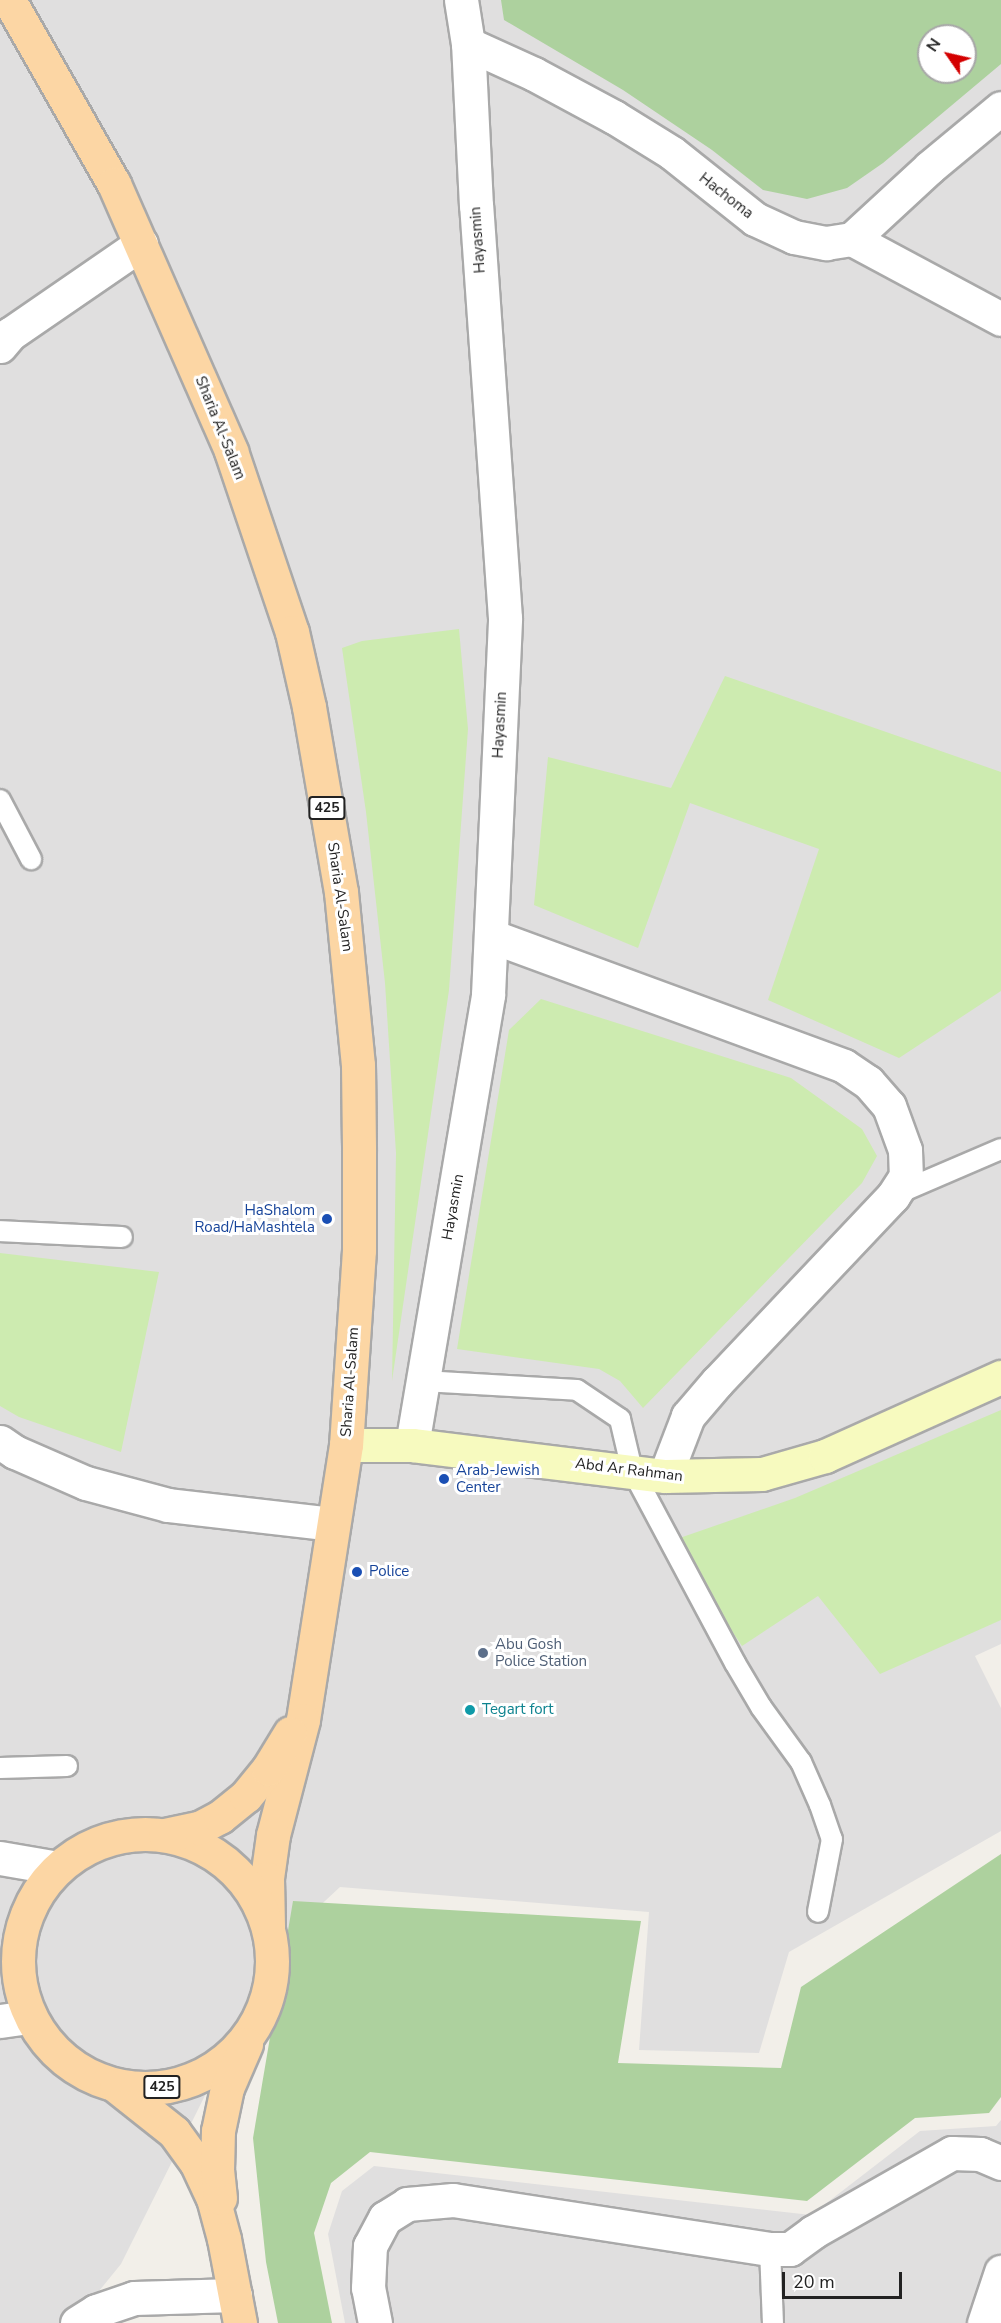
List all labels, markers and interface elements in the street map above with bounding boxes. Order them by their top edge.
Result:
north arrow [917,24,977,84]
text: N [921,34,946,56]
street label: Hachoma [695,169,757,223]
street label: Hayasmin [467,206,489,274]
street label: Sharia Al-Salam [191,374,249,482]
street label: Hayasmin [489,691,511,759]
road number: 425 [308,797,346,819]
street label: Sharia Al-Salam [323,841,357,953]
street label: Hayasmin [438,1173,468,1241]
place label: HaShalom Road/HaMashtela [194,1201,315,1236]
marker: HaShalom Road/HaMashtela [320,1212,334,1226]
street label: Sharia Al-Salam [337,1326,363,1438]
street label: Abd Ar Rahman [574,1454,684,1486]
place label: Arab-Jewish Center [456,1461,540,1496]
marker: Arab-Jewish Center [437,1472,451,1486]
place label: Police [369,1563,409,1581]
marker: Police [350,1565,364,1579]
place label: Abu Gosh Police Station [495,1635,587,1670]
marker: Abu Gosh Police Station [476,1646,490,1660]
place label: Tegart fort [482,1701,554,1719]
marker: Tegart fort [463,1703,477,1717]
road number: 425 [142,2076,182,2098]
scale bar [785,2260,905,2298]
text: 20 m [793,2270,835,2294]

